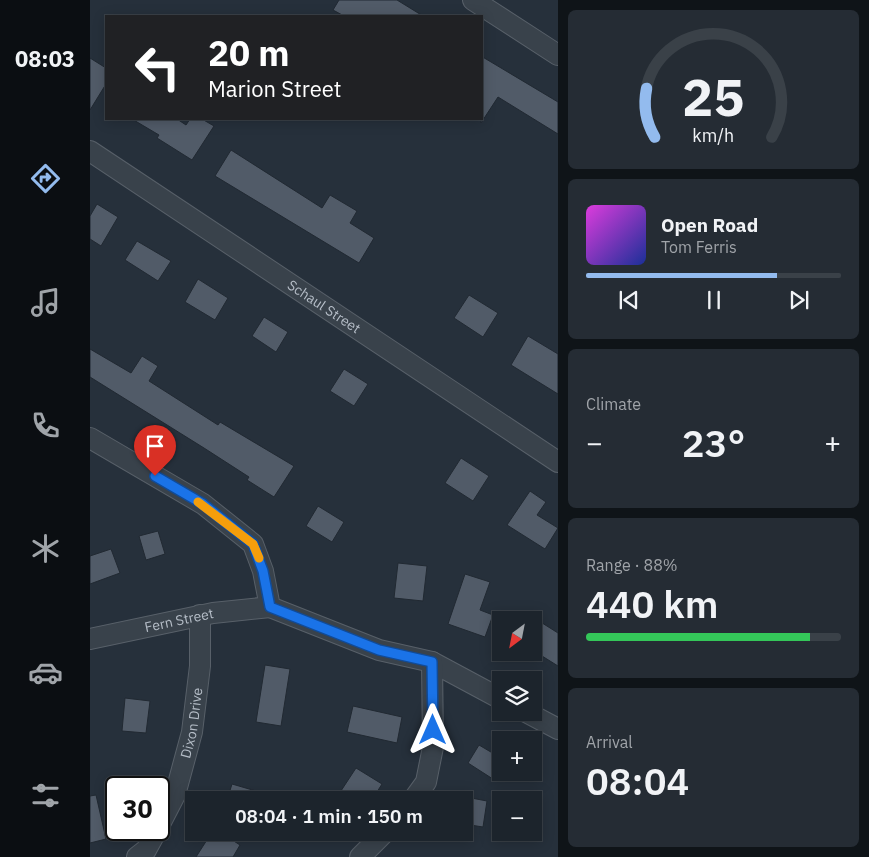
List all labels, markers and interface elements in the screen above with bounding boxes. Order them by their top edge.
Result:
text: 20 m [208,30,290,76]
icon: left [125,35,190,100]
text: 08:03 [15,44,75,73]
text: 25 [682,63,745,130]
text: Marion Street [208,74,342,103]
text: km/h [693,124,735,147]
icon: directions [28,161,63,196]
text: Open Road [661,213,758,237]
text: Tom Ferris [661,237,737,257]
street label: Schaul Street [284,276,364,337]
icon: music [28,285,63,320]
icon: previous [615,286,643,314]
icon: pause [700,286,728,314]
icon: next [785,286,813,314]
text: Climate [586,394,641,414]
icon: phone [28,408,63,443]
text: 23° [682,418,745,467]
text: − [586,424,603,461]
text: + [824,424,841,461]
pin [134,425,176,476]
icon: arrive [141,432,169,460]
icon: climate [28,531,63,566]
text: Range · 88% [586,555,678,575]
text: 440 km [586,579,718,628]
street label: Fern Street [143,604,215,636]
north arrow [492,611,542,661]
map controls [492,611,542,841]
icon: car [28,655,63,690]
button: layers [492,671,542,721]
street label: Dixon Drive [176,686,206,760]
position arrow [406,703,458,755]
button: + [492,731,542,781]
text: Arrival [586,732,633,752]
text: 08:04 [586,756,689,805]
speed limit sign: 30 [105,776,170,841]
icon: filters [28,778,63,813]
button: − [492,791,542,841]
text: 08:04 · 1 min · 150 m [235,804,423,828]

